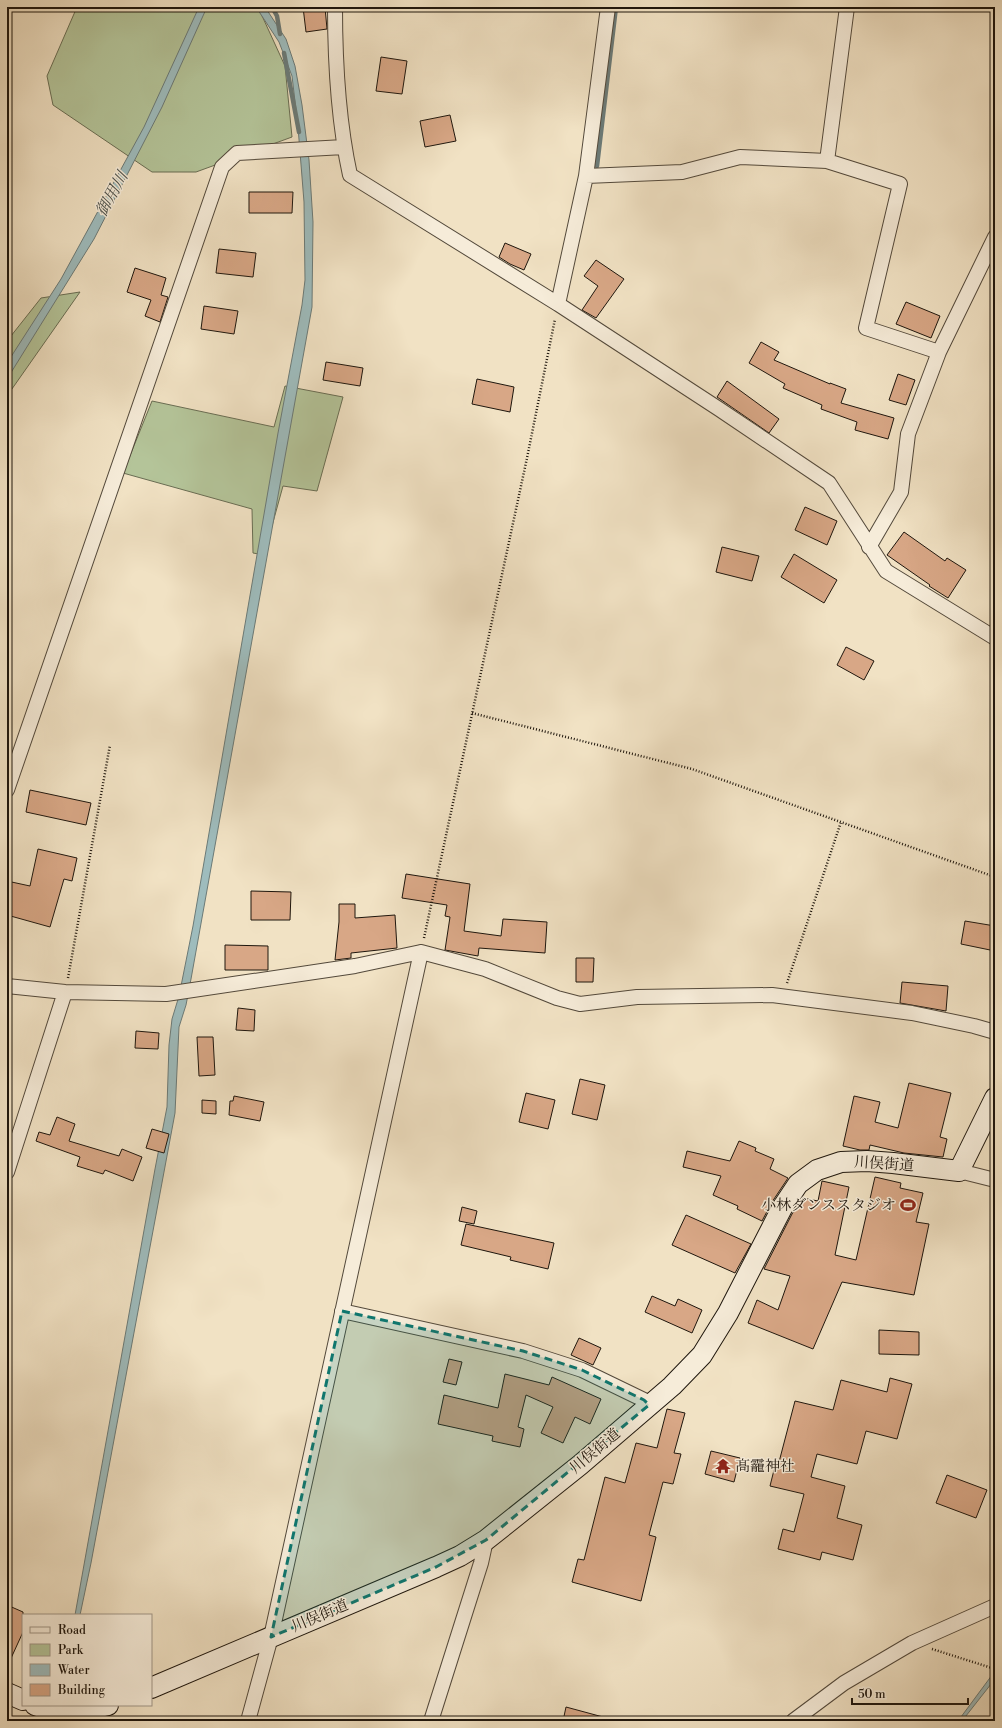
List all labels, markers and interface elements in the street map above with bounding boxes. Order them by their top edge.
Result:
water label: 御用川 [92,166,133,220]
street label: 川俣街道 [853,1152,915,1176]
place label: 小林ダンススタジオ [761,1196,896,1215]
sports icon: 小林ダンススタジオ [899,1196,917,1214]
street label: 川俣街道 [566,1424,624,1478]
temple icon: 髙靇神社 [714,1457,732,1475]
place label: 髙靇神社 [735,1457,795,1476]
street label: 川俣街道 [289,1596,351,1636]
legend [22,1614,152,1706]
text: Road [58,1623,86,1638]
text: Park [58,1643,84,1658]
text: Water [57,1663,90,1678]
scale bar [852,1680,968,1706]
text: Building [57,1683,106,1698]
text: 50 m [858,1687,886,1702]

